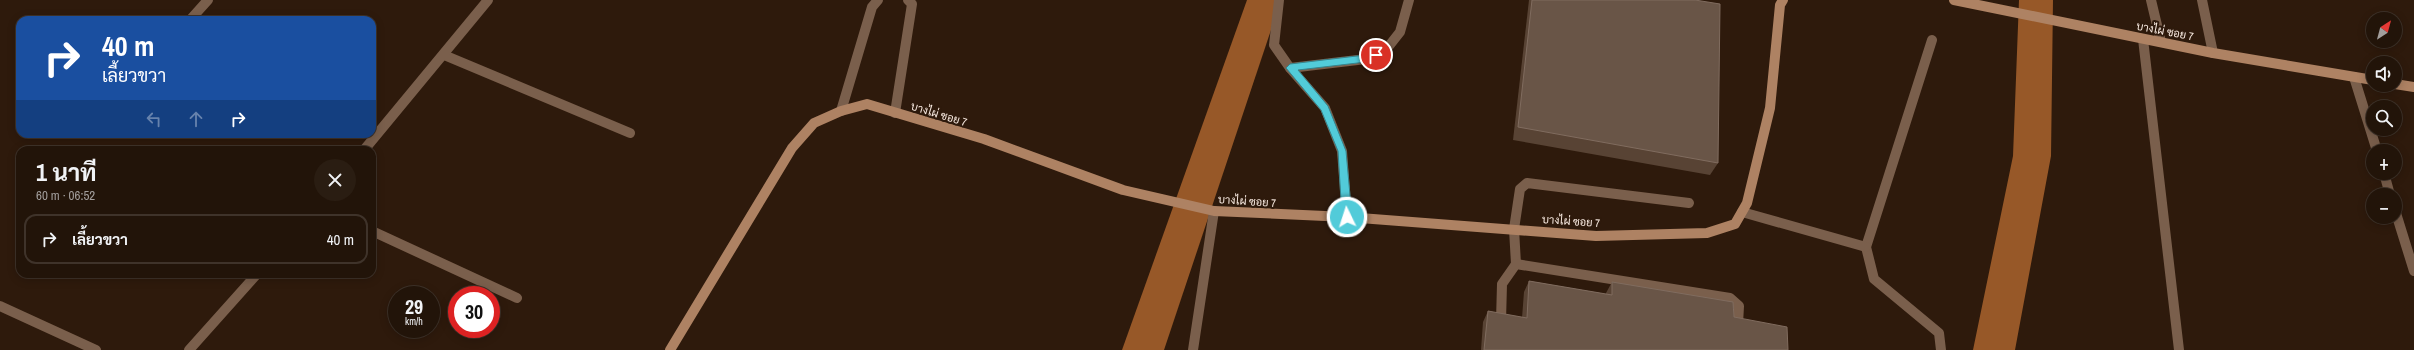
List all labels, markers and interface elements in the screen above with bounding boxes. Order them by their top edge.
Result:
north arrow [2366,12,2402,48]
map controls [2366,12,2402,224]
street label: บางไผ่ ซอย 7 [2135,18,2195,43]
text: 40 m [102,27,154,65]
icon: right [36,32,88,84]
pin [1359,38,1393,72]
icon: arrive [1365,44,1387,66]
button: sound [2366,56,2402,92]
text: เลี้ยวขวา [102,63,166,88]
street label: บางไผ่ ซอย 7 [909,98,969,129]
button: search [2366,100,2402,136]
icon: left [143,108,165,130]
icon: ahead [185,108,207,130]
icon: right [227,108,249,130]
button: + [2366,144,2402,180]
text: 1 นาที [36,156,97,188]
button: close [314,159,356,201]
text: 60 m · 06:52 [36,187,95,204]
button: − [2366,188,2402,224]
street label: บางไผ่ ซอย 7 [1218,191,1277,210]
position arrow [1326,196,1368,238]
street label: บางไผ่ ซอย 7 [1542,211,1601,230]
icon: right [38,228,60,250]
text: เลี้ยวขวา [72,229,128,250]
text: 40 m [327,229,354,250]
speed limit sign: 30 [448,286,500,338]
text: 29 [405,293,423,320]
text: km/h [405,315,423,328]

